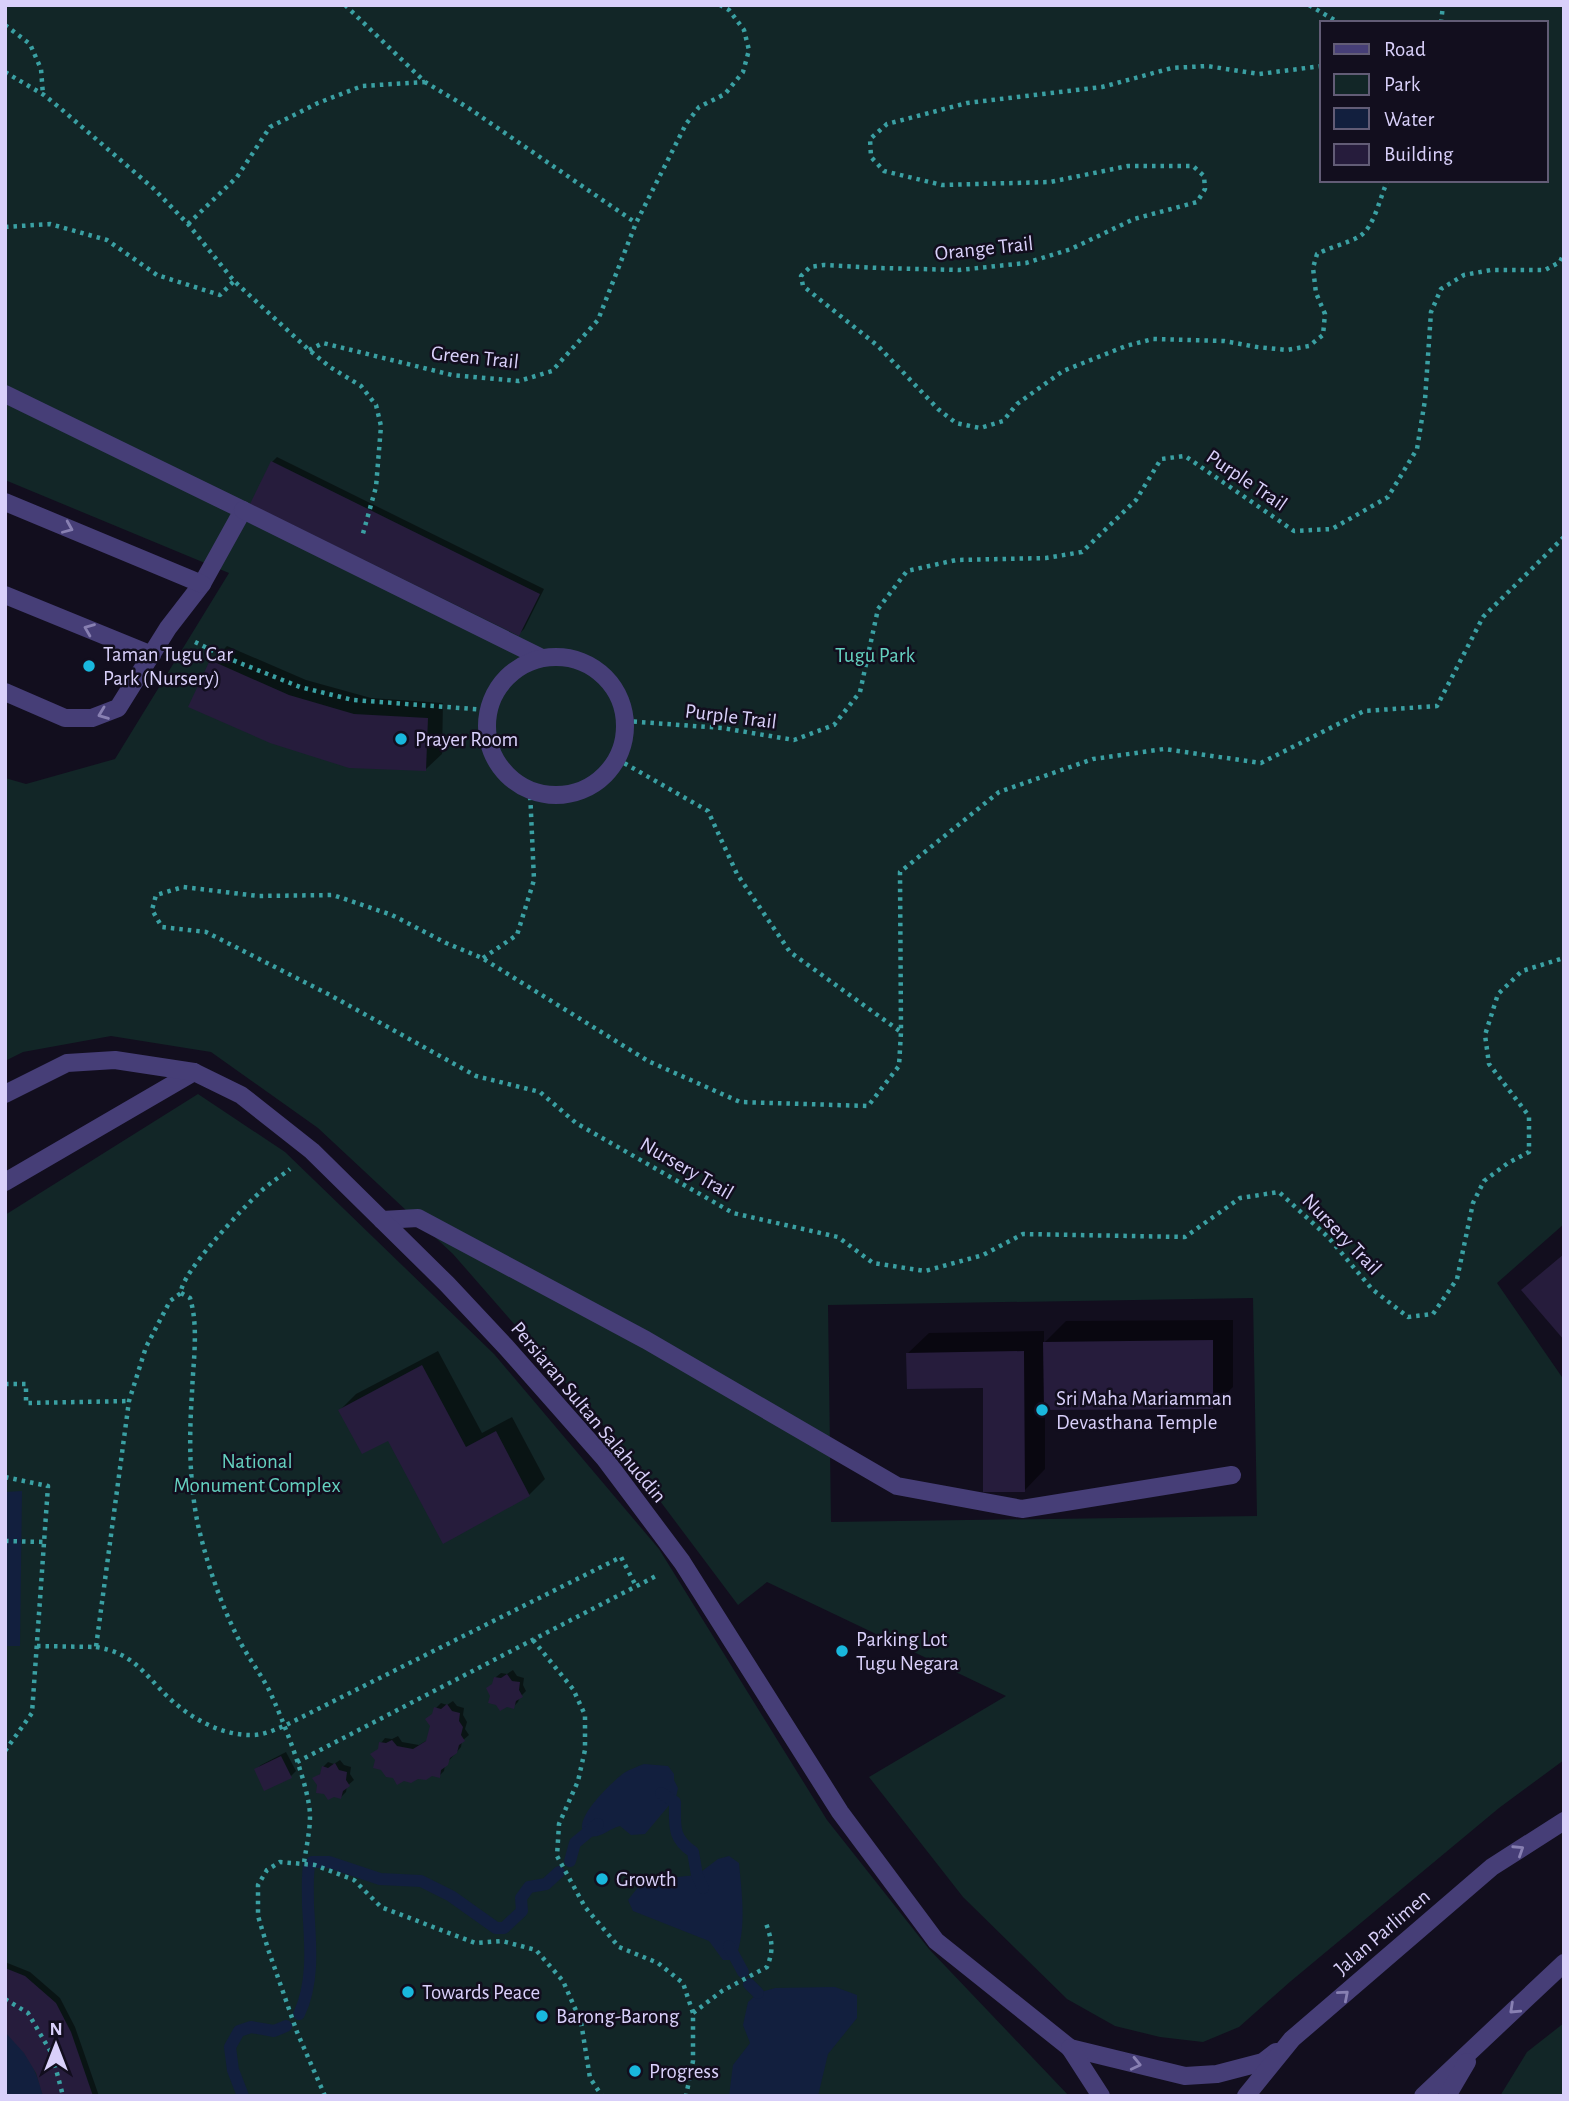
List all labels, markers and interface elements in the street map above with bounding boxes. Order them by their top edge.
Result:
legend [1320,21,1548,182]
text: Road [1384,39,1426,60]
text: Park [1384,74,1421,95]
text: Water [1384,109,1434,130]
text: Building [1384,144,1454,165]
street label: Orange Trail [934,233,1034,264]
street label: Green Trail [430,342,520,373]
street label: Purple Trail [1203,446,1291,515]
one-way arrow [61,520,74,534]
one-way arrow [83,623,96,637]
place label: Taman Tugu Car Park (Nursery) [103,644,233,689]
park label: Tugu Park [835,645,915,666]
marker: Taman Tugu Car Park (Nursery) [81,658,97,674]
street label: Purple Trail [684,700,778,733]
one-way arrow [98,706,110,720]
place label: Prayer Room [415,729,518,750]
marker: Prayer Room [393,731,409,747]
street label: Nursery Trail [637,1133,737,1203]
street label: Nursery Trail [1298,1190,1385,1279]
street label: Persiaran Sultan Salahuddin [507,1318,670,1507]
place label: Sri Maha Mariamman Devasthana Temple [1056,1388,1232,1433]
marker: Sri Maha Mariamman Devasthana Temple [1034,1402,1050,1418]
park label: National Monument Complex [173,1451,341,1496]
place label: Parking Lot Tugu Negara [856,1629,959,1674]
marker: Parking Lot Tugu Negara [834,1643,850,1659]
one-way arrow [1511,1845,1524,1858]
place label: Growth [616,1869,677,1890]
marker: Growth [594,1871,610,1887]
street label: Jalan Parlimen [1331,1885,1434,1979]
place label: Towards Peace [422,1982,540,2003]
marker: Towards Peace [400,1984,416,2000]
one-way arrow [1336,1991,1349,2003]
one-way arrow [1509,2001,1522,2014]
place label: Barong-Barong [556,2006,680,2027]
marker: Barong-Barong [534,2008,550,2024]
north arrow [21,2010,91,2080]
text: N [49,2020,63,2039]
one-way arrow [1130,2056,1142,2070]
place label: Progress [649,2061,719,2082]
marker: Progress [627,2063,643,2079]

